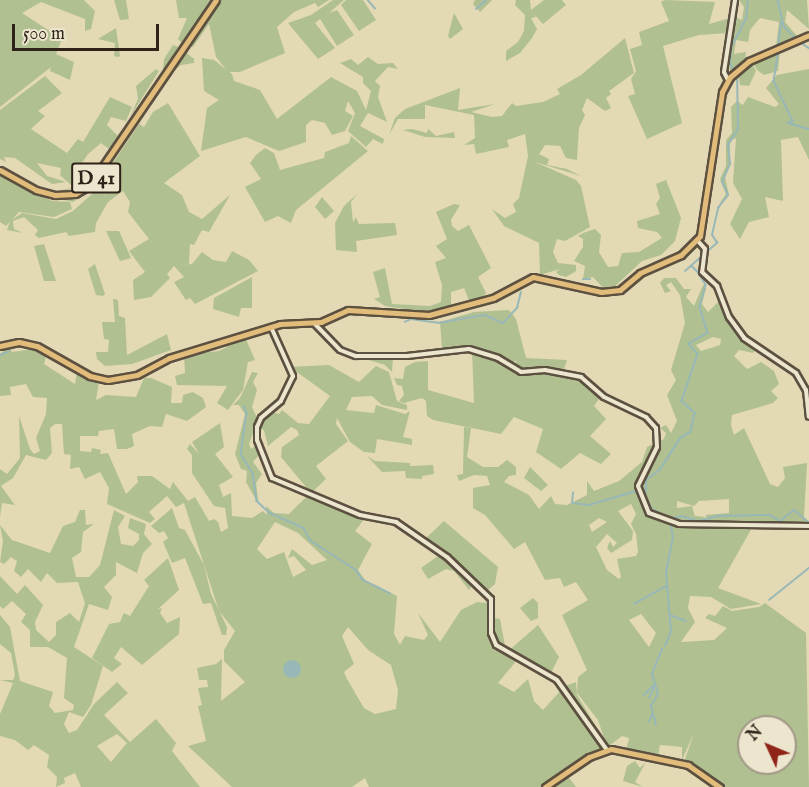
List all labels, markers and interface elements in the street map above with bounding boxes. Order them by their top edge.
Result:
scale bar [15,12,162,50]
text: 500 m [23,23,65,46]
road number: D 41 [70,161,122,195]
north arrow [737,715,797,775]
text: N [743,722,767,746]

